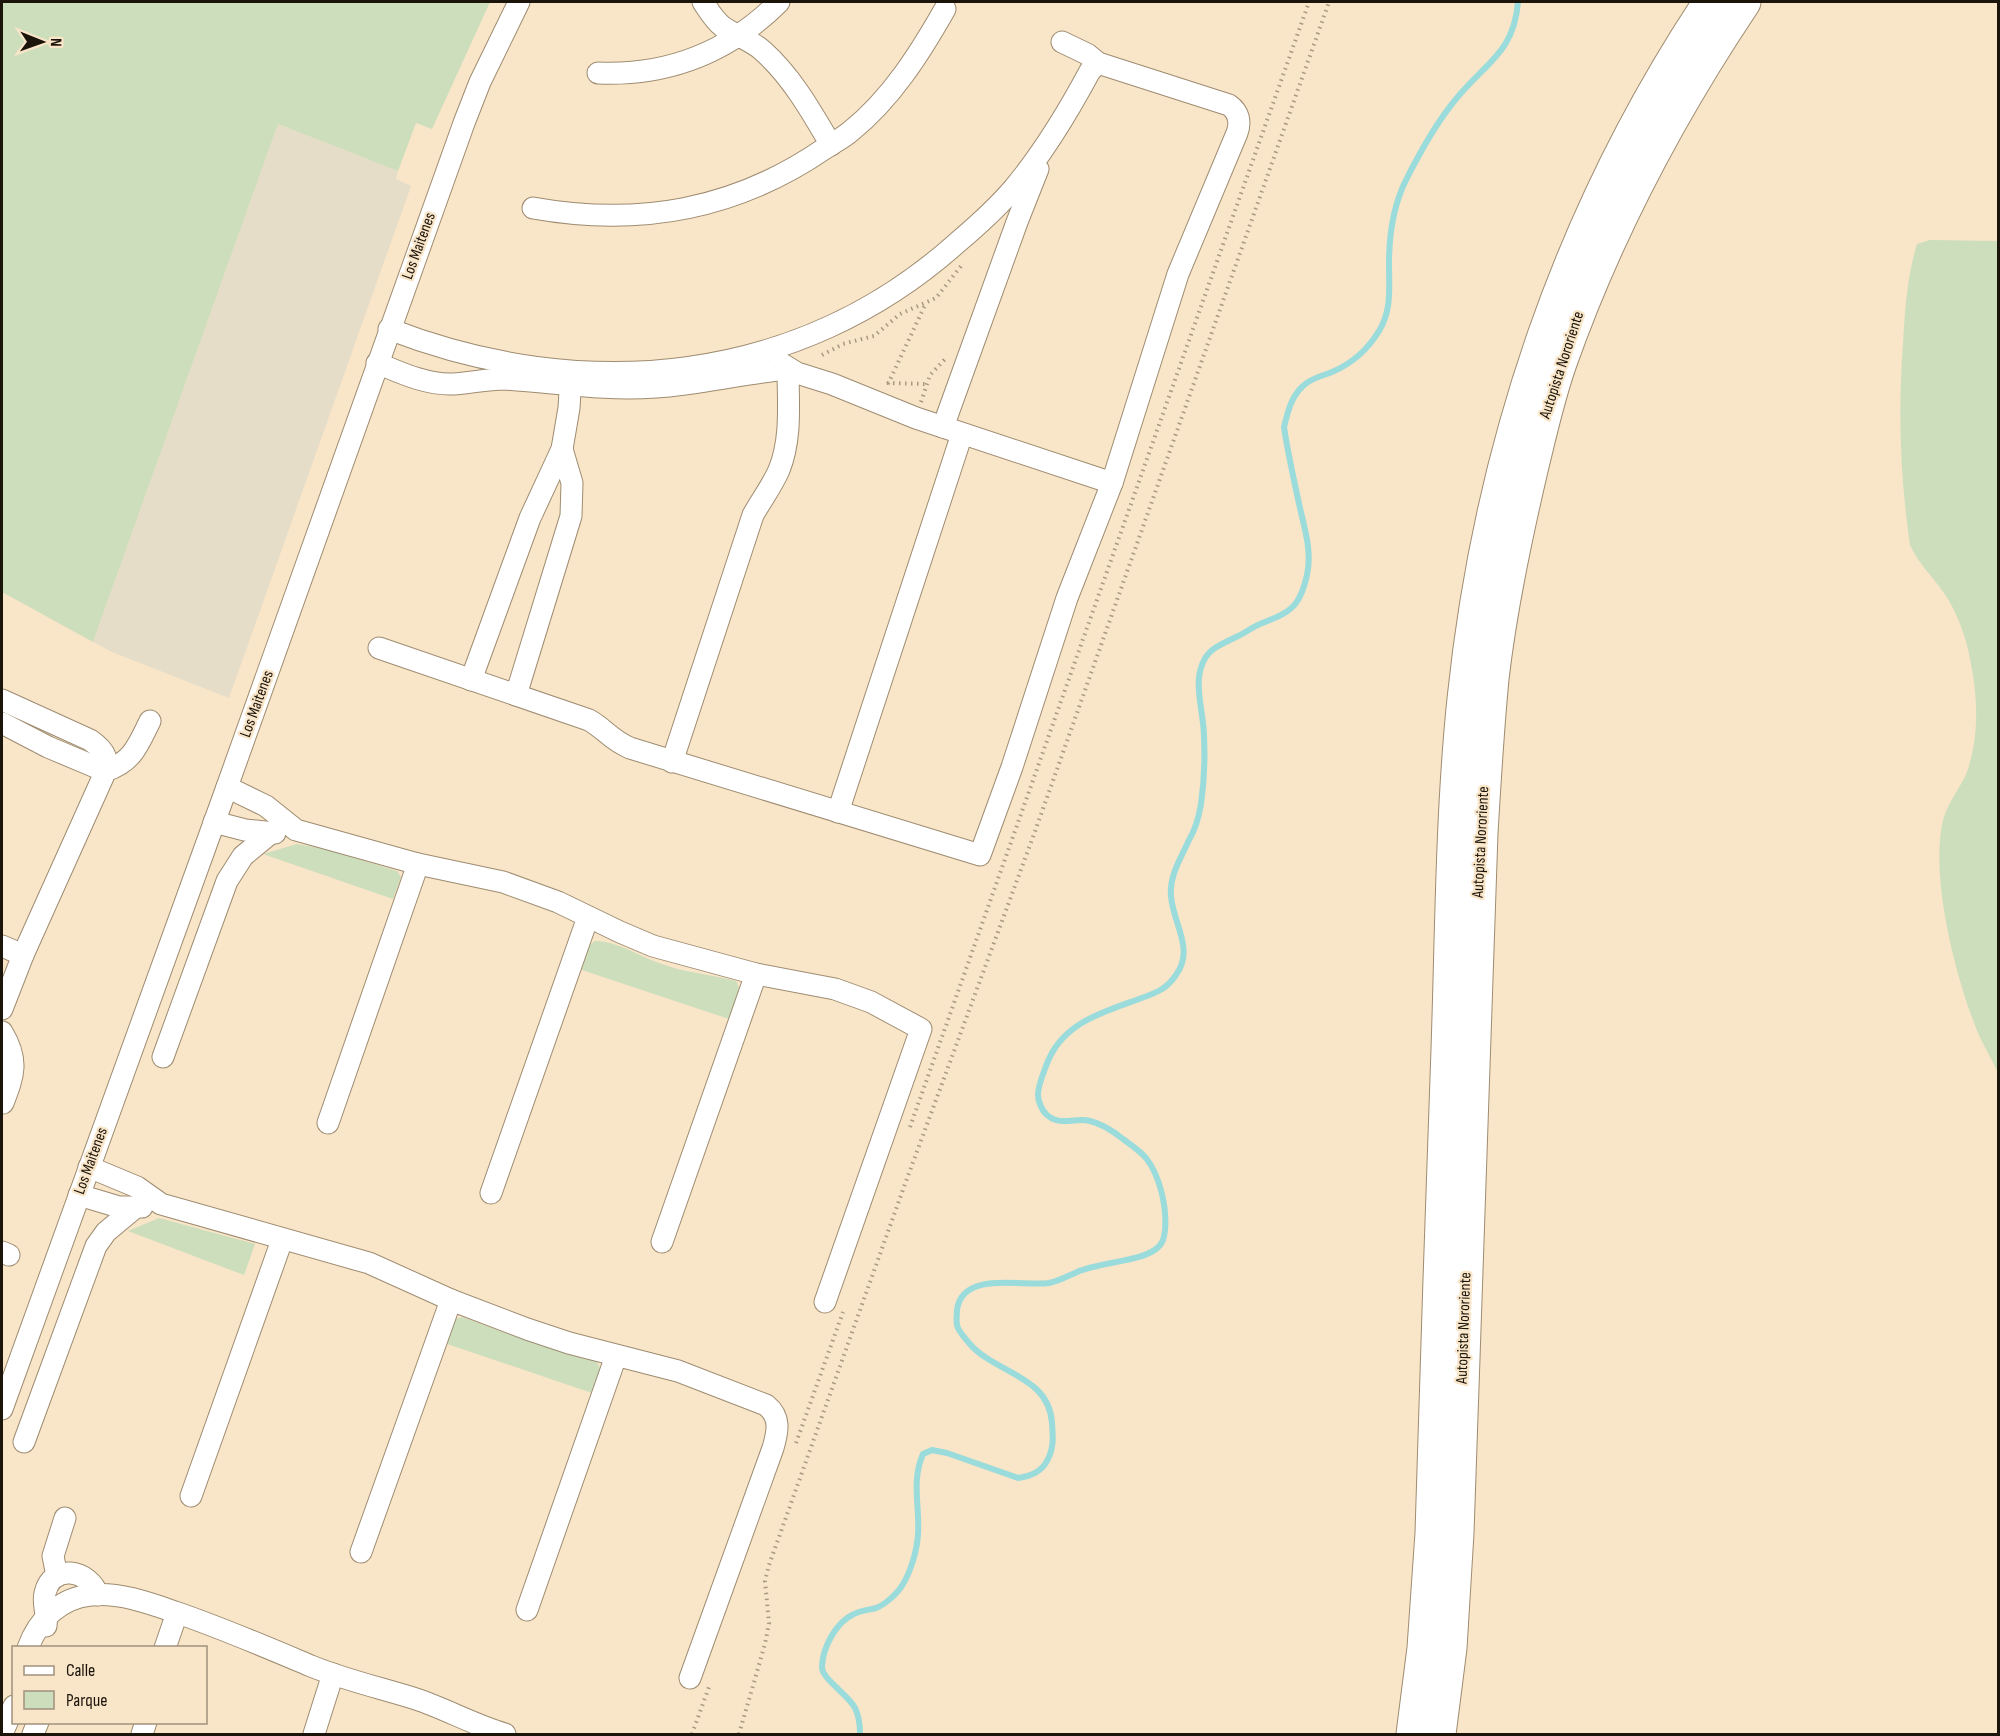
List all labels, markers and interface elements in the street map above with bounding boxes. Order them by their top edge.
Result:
north arrow [12,12,72,72]
text: N [46,38,65,47]
street label: Los Maitenes [398,210,440,282]
street label: Autopista Nororiente [1535,309,1588,422]
street label: Los Maitenes [236,668,278,740]
street label: Autopista Nororiente [1469,786,1493,899]
street label: Los Maitenes [70,1125,112,1197]
street label: Autopista Nororiente [1453,1272,1475,1385]
legend [12,1646,207,1724]
text: Calle [66,1660,95,1681]
text: Parque [66,1690,107,1711]

